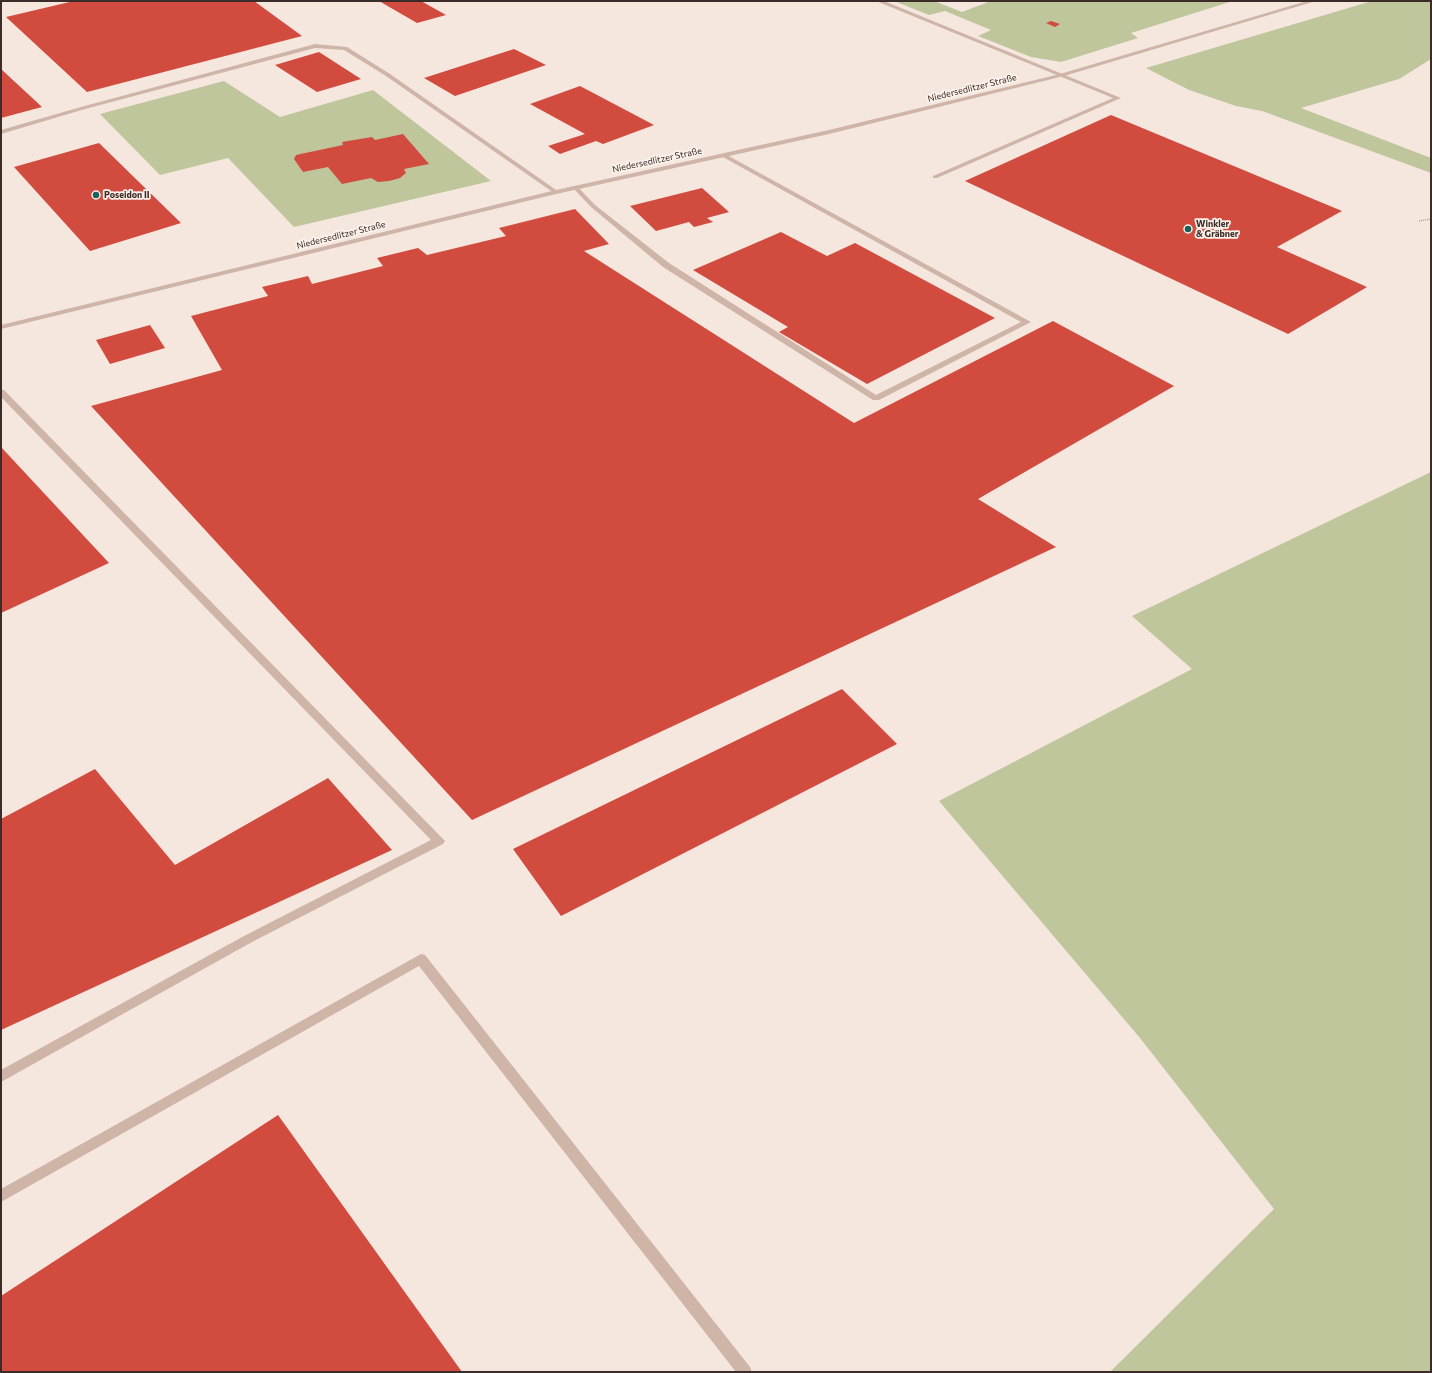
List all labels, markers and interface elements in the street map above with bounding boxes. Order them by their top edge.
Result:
street label: Niedersedlitzer Straße [926,72,1018,104]
street label: Niedersedlitzer Straße [611,145,703,175]
marker: Poseidon II [91,190,101,200]
place label: Poseidon II [104,190,150,200]
street label: Niedersedlitzer Straße [295,219,387,251]
place label: Winkler & Gräbner [1196,219,1238,240]
marker: Winkler & Gräbner [1183,224,1193,234]

